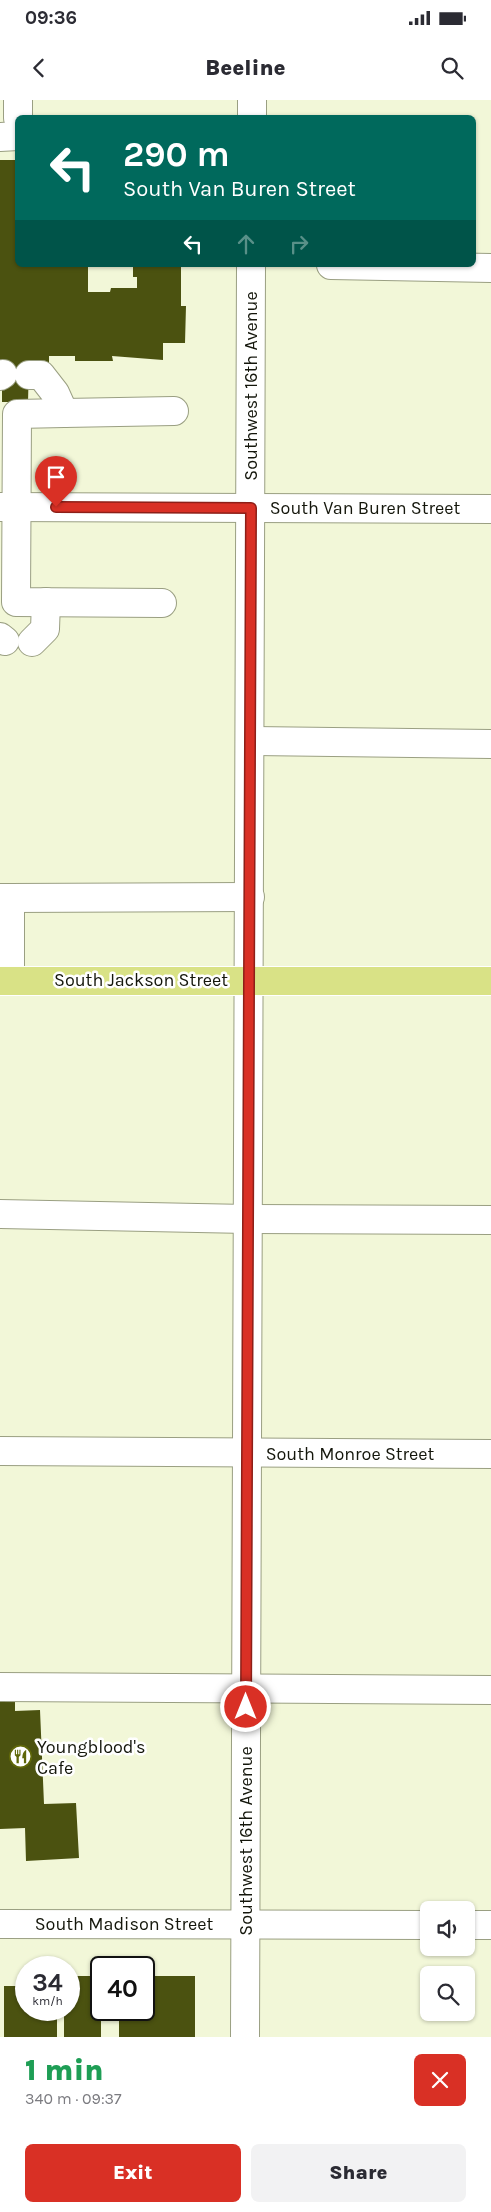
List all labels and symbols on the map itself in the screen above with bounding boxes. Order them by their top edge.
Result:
street label: Southwest 16th Avenue [240,291,262,481]
pin [35,456,77,507]
street label: South Van Buren Street [270,497,460,519]
street label: South Jackson Street [54,969,228,991]
street label: South Monroe Street [266,1443,435,1465]
position arrow [219,1680,271,1732]
place label: Youngblood's Cafe [37,1736,145,1779]
restaurant icon: Youngblood's Cafe [9,1745,33,1769]
street label: Southwest 16th Avenue [235,1746,257,1936]
street label: South Madison Street [35,1913,214,1935]
speed limit sign: 40 [90,1956,155,2021]

